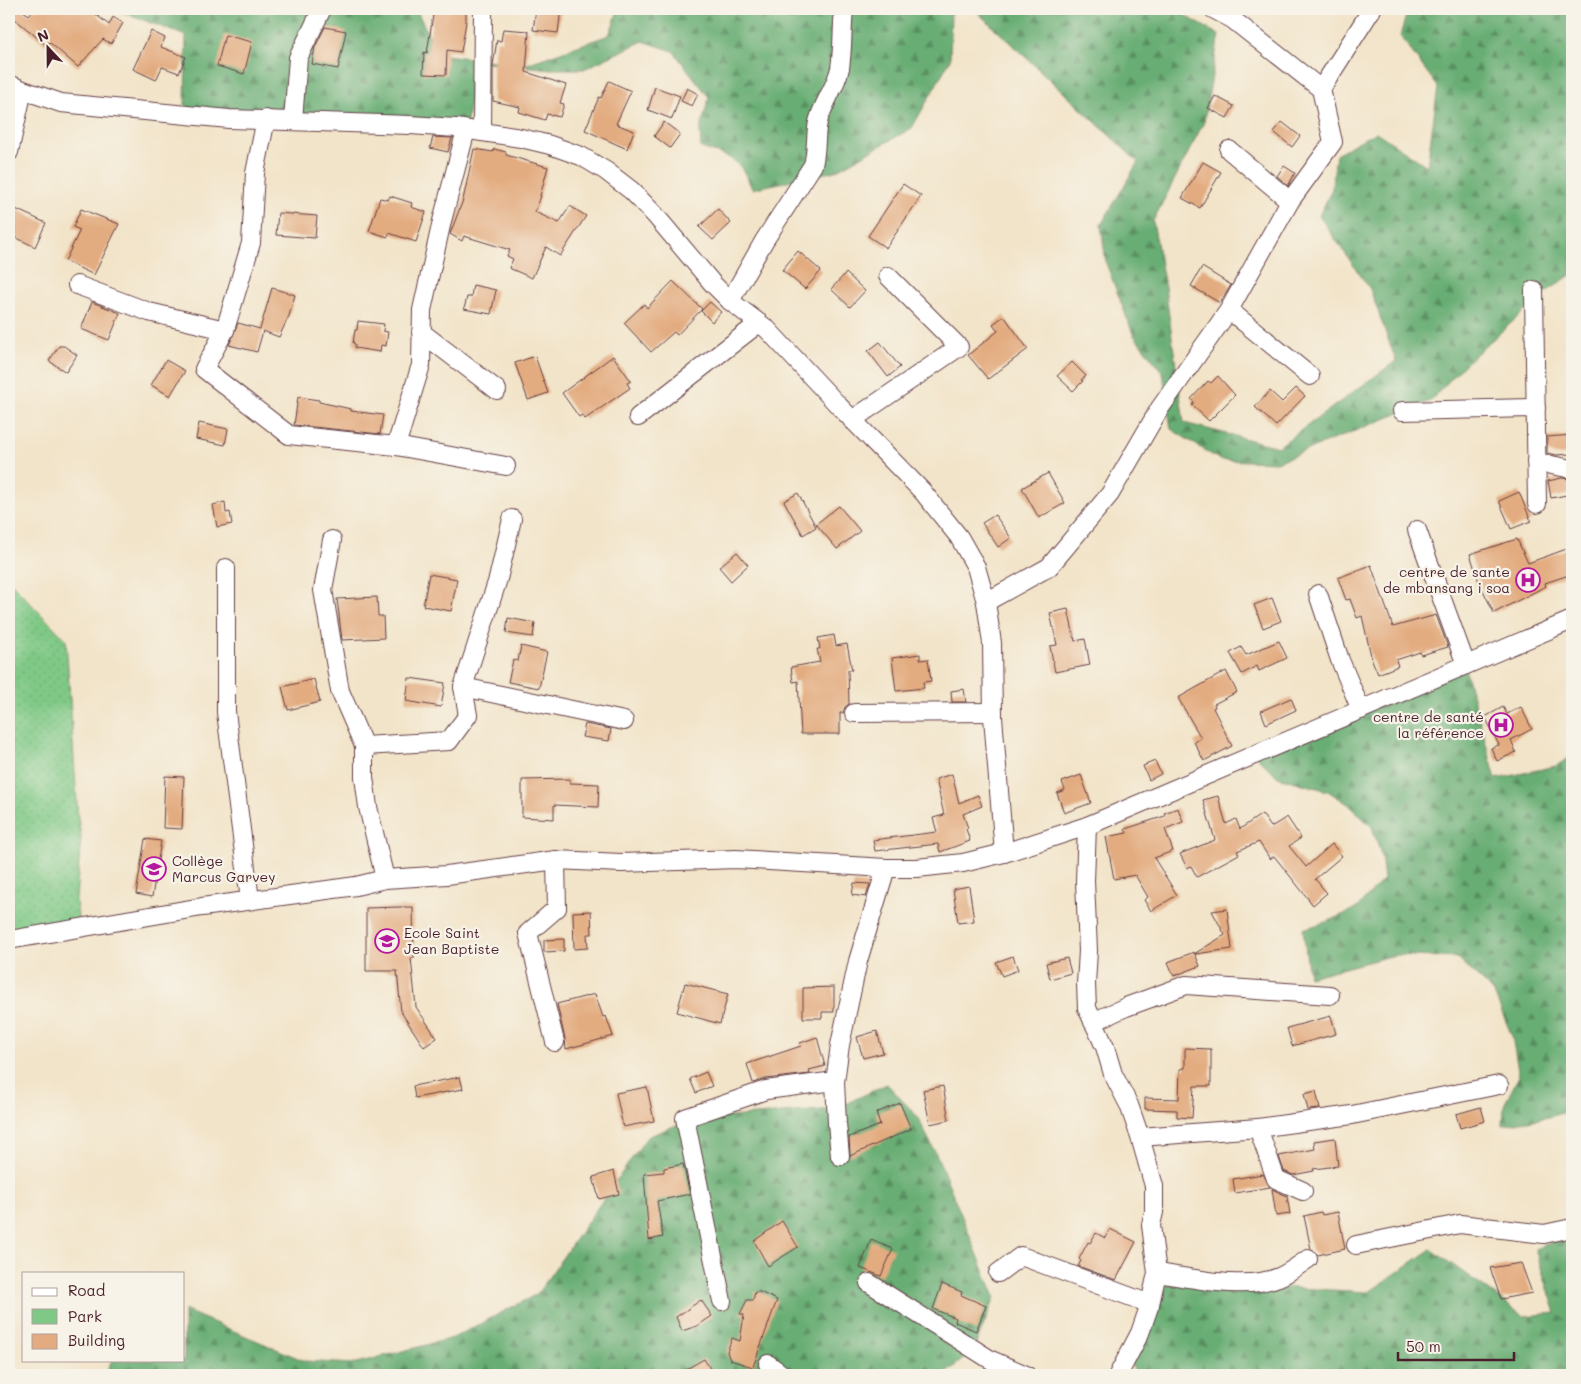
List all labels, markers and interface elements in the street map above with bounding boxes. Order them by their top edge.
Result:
north arrow [22,22,72,72]
text: N [34,25,51,46]
place label: centre de sante de mbansang i soa [1383,562,1510,597]
hospital icon: centre de sante de mbansang i soa [1515,567,1541,593]
place label: centre de santé la référence [1373,707,1484,742]
hospital icon: centre de santé la référence [1488,712,1514,738]
place label: Collège Marcus Garvey [172,851,276,886]
school or university icon: Collège Marcus Garvey [141,856,167,882]
place label: Ecole Saint Jean Baptiste [404,923,499,958]
school or university icon: Ecole Saint Jean Baptiste [374,928,400,954]
legend [22,1272,185,1362]
text: Road [68,1280,105,1300]
text: Park [68,1306,102,1326]
scale bar [1398,1329,1515,1361]
text: Building [68,1330,125,1350]
text: 50 m [1406,1336,1441,1356]

